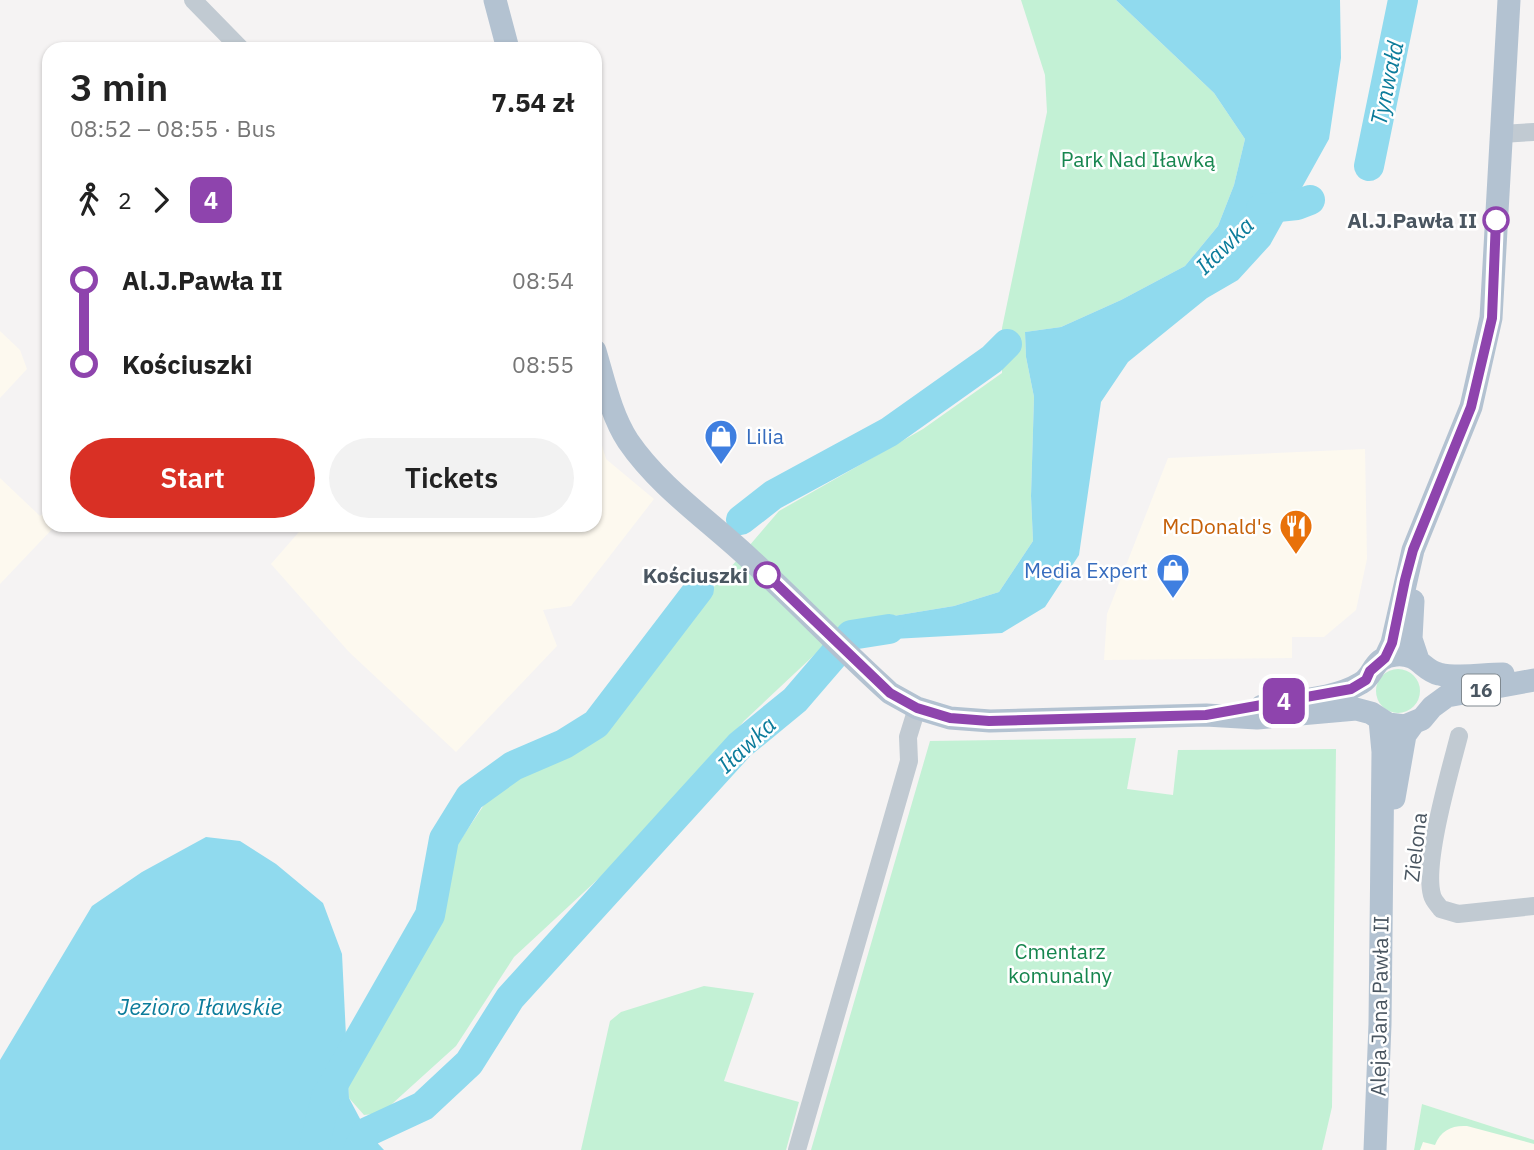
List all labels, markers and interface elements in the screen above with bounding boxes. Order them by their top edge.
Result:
water label: Tynwałd [1362,37,1410,128]
text: 3 min [70,62,168,111]
text: 7.54 zł [491,85,574,119]
text: 08:52 – 08:55 · Bus [70,113,276,143]
park label: Park Nad Iławką [1061,145,1216,173]
icon: walk [70,181,108,219]
icon: forward [142,181,180,219]
text: 4 [204,184,218,216]
text: 2 [118,185,132,215]
place label: Al.J.Pawła II [1347,206,1477,234]
marker: Al.J.Pawła II [1483,207,1509,233]
water label: Iławka [1188,210,1260,280]
text: Al.J.Pawła II [122,263,283,297]
text: 08:54 [512,265,574,295]
text: Kościuszki [122,347,252,381]
text: 08:55 [512,349,574,379]
shop icon: Lilia [702,417,740,466]
place label: Lilia [746,422,784,450]
button: Start [70,438,315,518]
button: Tickets [329,438,574,518]
restaurant icon: McDonald's [1277,507,1315,556]
place label: McDonald's [1162,512,1272,540]
shop icon: Media Expert [1154,551,1192,600]
place label: Media Expert [1024,556,1148,584]
place label: Kościuszki [643,561,748,589]
marker: Kościuszki [754,562,780,588]
road number: 16 [1462,674,1500,706]
line badge: 4 [1261,678,1307,724]
text: 4 [1277,685,1291,717]
water label: Iławka [710,709,782,779]
street label: Zielona [1397,811,1433,883]
street label: Aleja Jana Pawła II [1363,915,1395,1097]
park label: Cmentarz komunalny [1008,937,1112,989]
water label: Jezioro Iławskie [118,991,282,1021]

